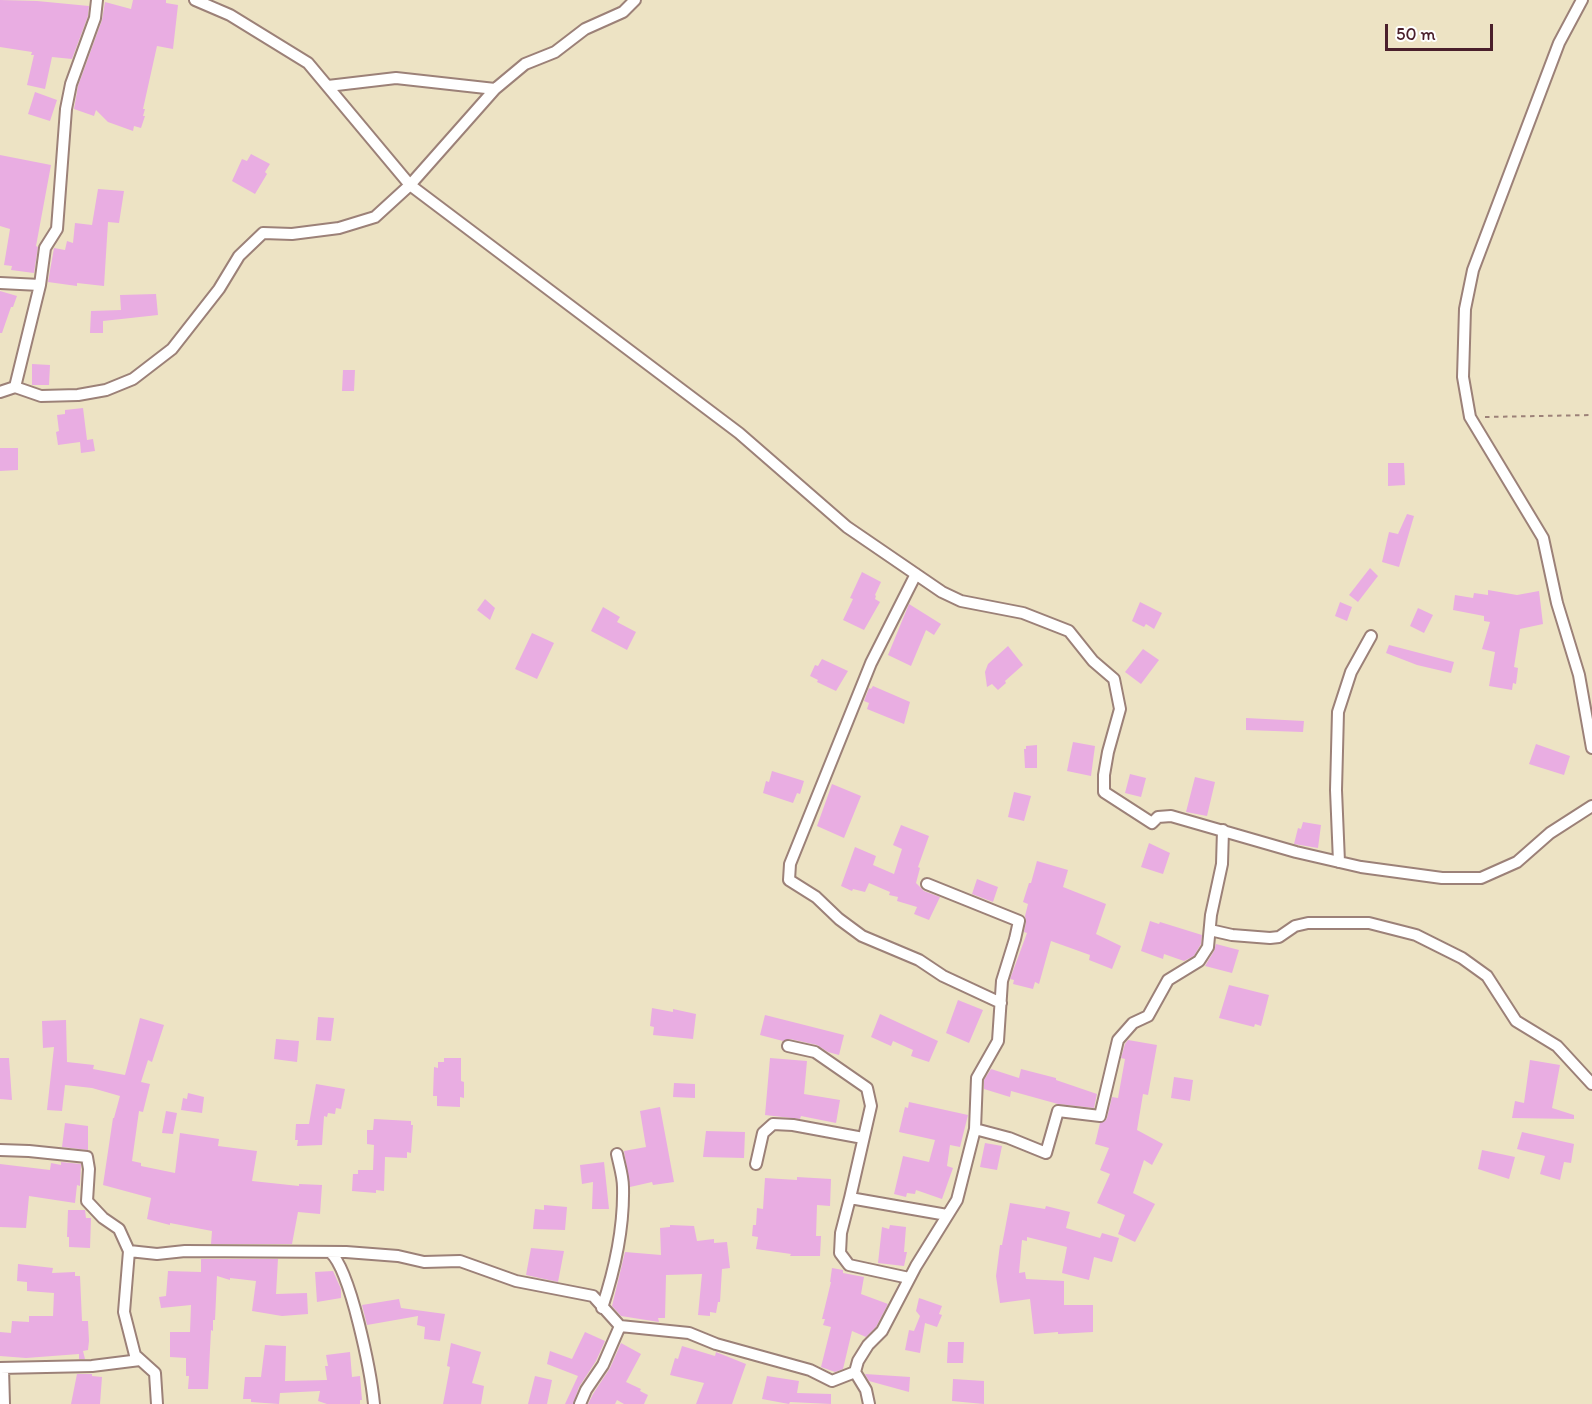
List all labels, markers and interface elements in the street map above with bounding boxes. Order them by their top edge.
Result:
scale bar [1388,12,1496,50]
text: 50 m [1396,23,1436,45]

